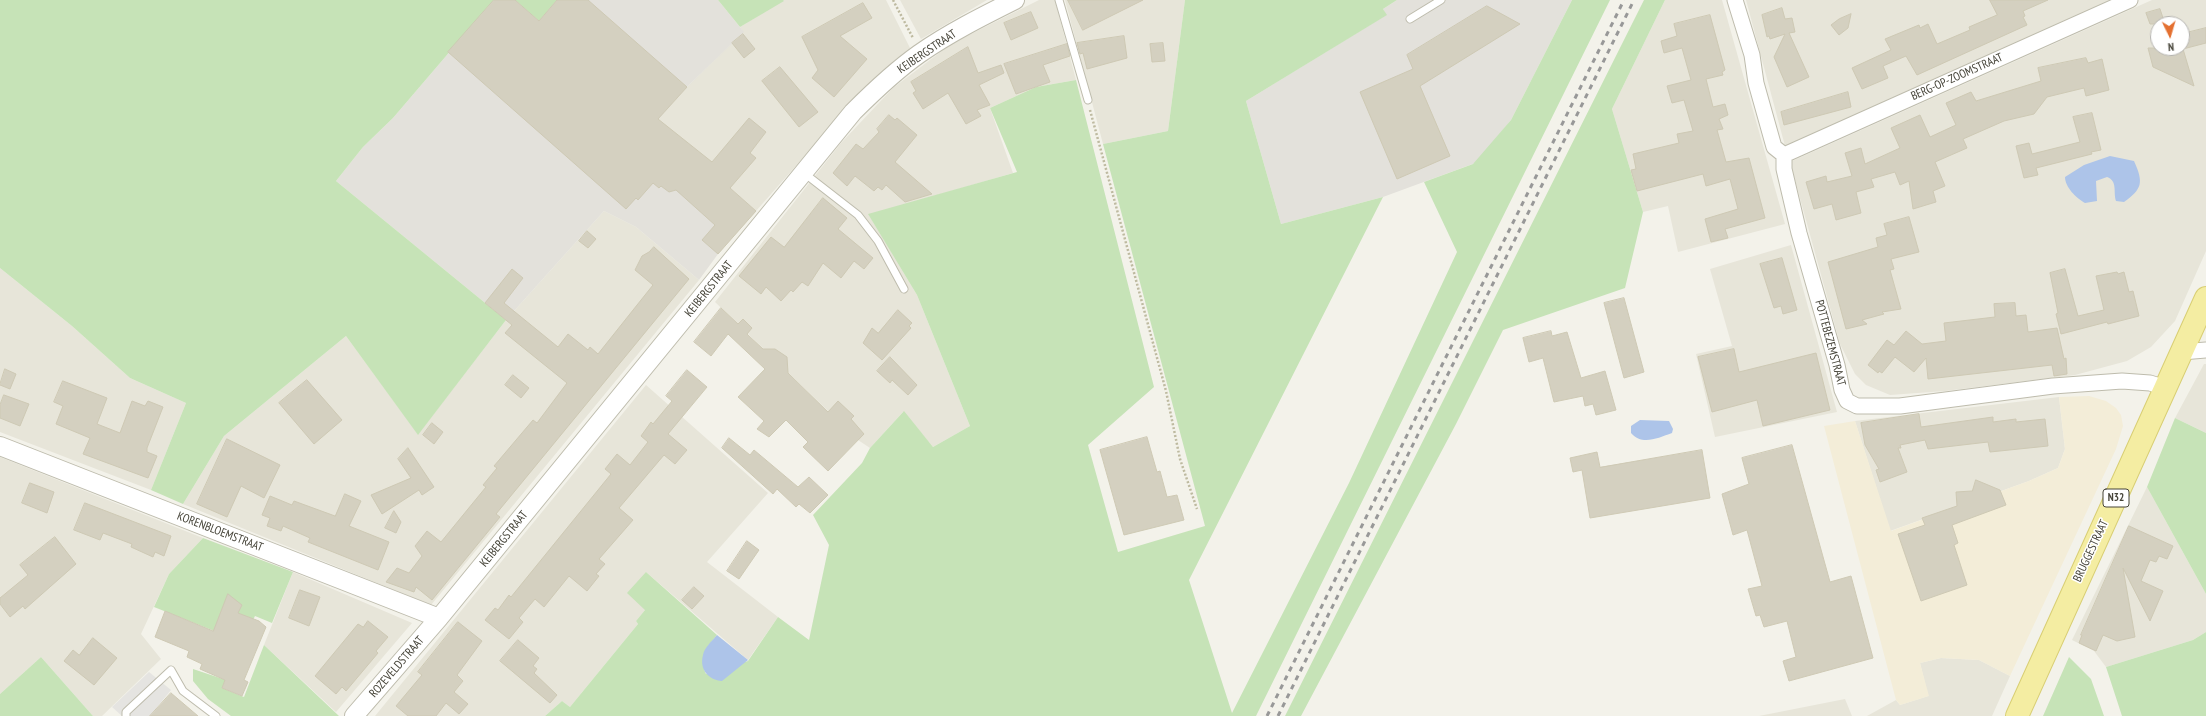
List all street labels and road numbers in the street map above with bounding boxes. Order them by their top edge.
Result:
street label: KEIBERGSTRAAT [895,27,959,77]
street label: BERG-OP-ZOOMSTRAAT [1909,50,2005,104]
street label: KEIBERGSTRAAT [682,258,736,320]
street label: POTTEBEZEMSTRAAT [1812,298,1848,388]
road number: N32 [2103,489,2129,507]
street label: KEIBERGSTRAAT [477,508,531,570]
street label: KORENBLOEMSTRAAT [175,509,265,555]
street label: BRUGGESTRAAT [2070,518,2112,584]
street label: ROZEVELDSTRAAT [367,634,427,700]

